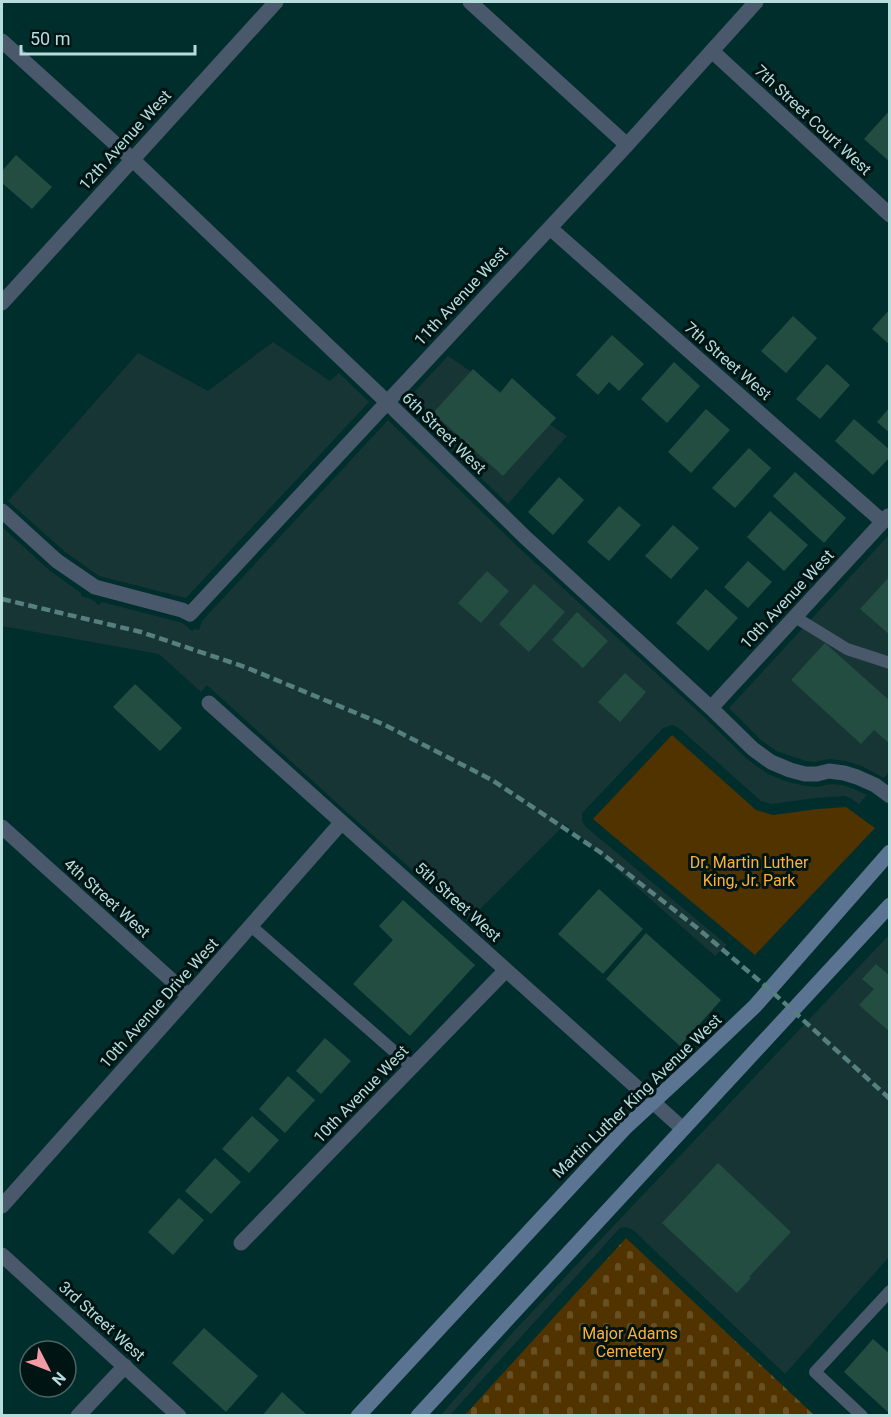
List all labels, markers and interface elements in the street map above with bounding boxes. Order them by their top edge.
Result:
scale bar [21,18,195,56]
text: 50 m [30,28,70,49]
street label: 7th Street Court West [751,61,875,179]
street label: 12th Avenue West [75,86,175,194]
street label: 11th Avenue West [410,243,512,349]
street label: 7th Street West [681,318,775,404]
street label: 6th Street West [398,388,490,478]
street label: 10th Avenue West [736,546,838,652]
park label: Dr. Martin Luther King, Jr. Park [690,853,809,890]
street label: 4th Street West [60,854,154,942]
street label: 5th Street West [411,858,505,946]
street label: 10th Avenue Drive West [96,934,222,1072]
street label: Martin Luther King Avenue West [549,1010,725,1182]
street label: 10th Avenue West [310,1041,412,1147]
street label: 3rd Street West [55,1277,149,1365]
park label: Major Adams Cemetery [582,1324,678,1361]
north arrow [18,1339,78,1399]
text: N [48,1368,70,1389]

